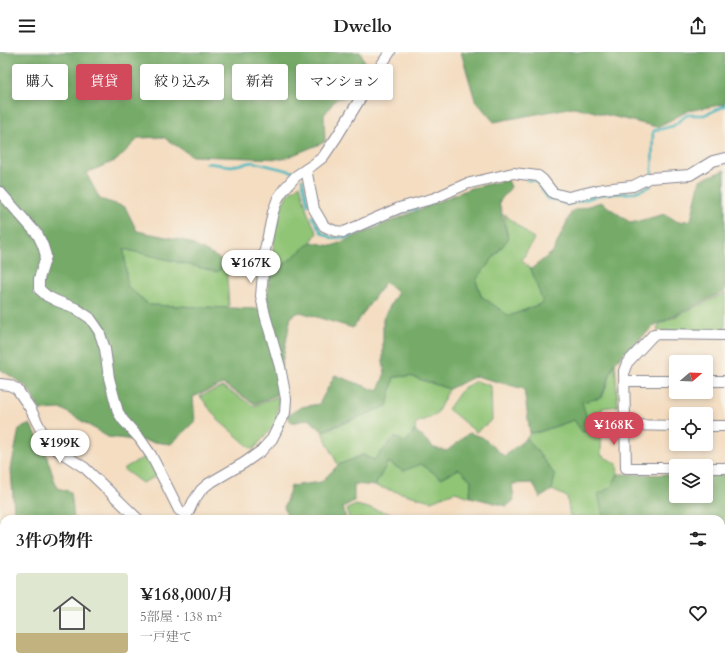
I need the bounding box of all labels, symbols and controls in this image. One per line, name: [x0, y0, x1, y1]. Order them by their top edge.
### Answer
text: Dwello: [333, 14, 392, 39]
icon: menu: [16, 15, 38, 37]
icon: share: [687, 15, 709, 37]
chip: 購入: [12, 64, 68, 100]
chip: 賃貸: [76, 64, 132, 100]
chip: 絞り込み: [140, 64, 224, 100]
chip: 新着: [232, 64, 288, 100]
chip: マンション: [296, 64, 393, 100]
pin: ¥167K: [223, 250, 279, 284]
text: ¥167K: [231, 254, 271, 272]
north arrow: [669, 355, 713, 399]
map controls: [669, 355, 713, 503]
button: locate: [669, 407, 713, 451]
pin: ¥168K: [586, 412, 642, 446]
text: ¥168K: [594, 416, 634, 434]
pin: ¥199K: [32, 430, 88, 464]
text: ¥199K: [40, 434, 80, 452]
button: layers: [669, 459, 713, 503]
icon: filters: [687, 528, 709, 550]
text: 3件の物件: [16, 529, 93, 552]
text: ¥168,000/月: [140, 583, 234, 606]
icon: home: [48, 589, 96, 637]
icon: heart: [687, 602, 709, 624]
text: 5部屋 · 138 m²: [140, 608, 222, 626]
text: 一戸建て: [140, 628, 192, 646]

